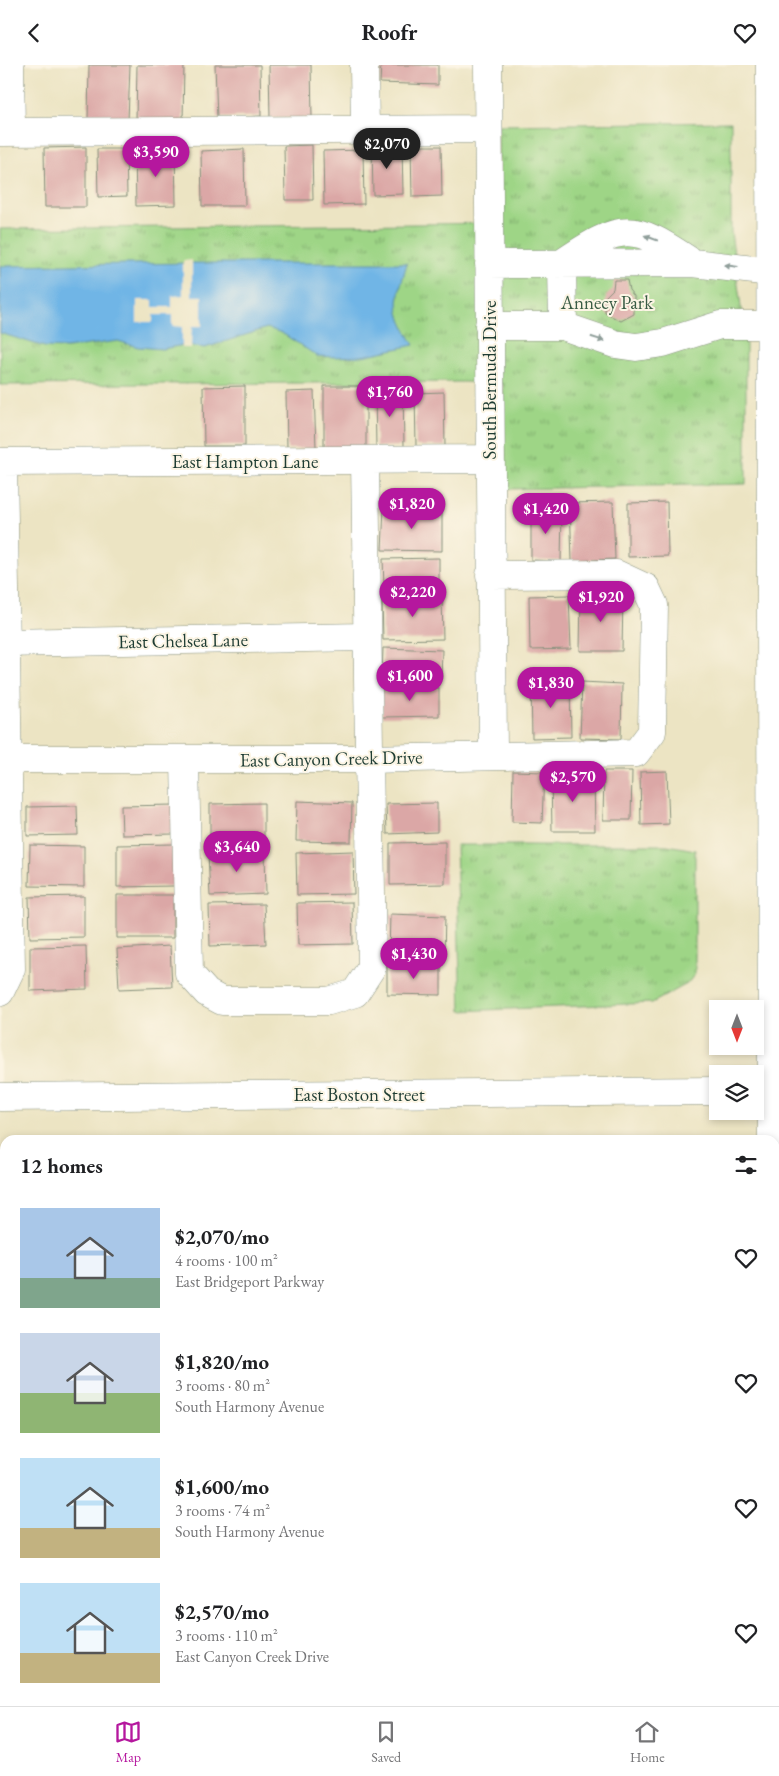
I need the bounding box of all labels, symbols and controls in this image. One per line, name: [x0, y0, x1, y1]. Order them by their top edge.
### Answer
text: Roofr: [362, 18, 417, 47]
icon: back: [20, 19, 48, 47]
icon: heart: [731, 19, 759, 47]
pin: $2,070: [346, 127, 428, 170]
text: $2,070: [364, 133, 410, 154]
pin: $3,590: [115, 135, 197, 178]
text: $3,590: [133, 141, 179, 162]
one-way arrow: [643, 234, 658, 242]
one-way arrow: [722, 262, 738, 270]
park label: Annecy Park: [560, 290, 654, 315]
street label: South Bermuda Drive: [477, 300, 502, 460]
one-way arrow: [591, 335, 606, 343]
pin: $1,760: [349, 375, 431, 418]
text: $1,760: [367, 381, 413, 402]
street label: East Hampton Lane: [172, 449, 318, 474]
pin: $1,820: [371, 487, 453, 530]
text: $1,820: [389, 493, 435, 514]
pin: $1,420: [505, 493, 587, 535]
text: $1,420: [523, 498, 569, 519]
pin: $2,220: [372, 575, 454, 618]
text: $2,220: [390, 581, 436, 602]
pin: $1,920: [560, 581, 642, 623]
text: $1,920: [578, 586, 624, 607]
street label: East Chelsea Lane: [118, 627, 248, 654]
pin: $1,600: [369, 659, 451, 702]
text: $1,600: [387, 665, 433, 686]
pin: $1,830: [510, 667, 592, 709]
text: $1,830: [528, 672, 574, 693]
street label: East Canyon Creek Drive: [239, 744, 423, 773]
pin: $2,570: [532, 761, 614, 803]
text: $2,570: [550, 766, 596, 787]
pin: $3,640: [196, 831, 278, 873]
text: $3,640: [214, 836, 260, 857]
pin: $1,430: [373, 937, 455, 980]
text: $1,430: [391, 943, 437, 964]
north arrow: [709, 1000, 764, 1055]
map controls: [709, 1000, 764, 1120]
button: layers: [709, 1065, 764, 1120]
street label: East Boston Street: [293, 1082, 425, 1107]
icon: filters: [732, 1151, 760, 1179]
text: 12 homes: [20, 1152, 103, 1179]
text: $2,070/mo: [175, 1223, 269, 1250]
icon: home: [60, 1228, 120, 1288]
icon: heart: [732, 1244, 760, 1272]
text: 4 rooms · 100 m²: [175, 1250, 278, 1271]
text: East Bridgeport Parkway: [175, 1271, 324, 1292]
text: $1,820/mo: [175, 1348, 269, 1375]
icon: home: [60, 1353, 120, 1413]
icon: heart: [732, 1369, 760, 1397]
text: 3 rooms · 80 m²: [175, 1375, 270, 1396]
text: South Harmony Avenue: [175, 1396, 324, 1417]
text: $1,600/mo: [175, 1473, 269, 1500]
icon: home: [60, 1478, 120, 1538]
icon: heart: [732, 1494, 760, 1522]
text: 3 rooms · 74 m²: [175, 1500, 270, 1521]
text: South Harmony Avenue: [175, 1521, 324, 1542]
text: $2,570/mo: [175, 1598, 269, 1625]
icon: home: [60, 1603, 120, 1663]
icon: heart: [732, 1619, 760, 1647]
text: 3 rooms · 110 m²: [175, 1625, 278, 1646]
text: East Canyon Creek Drive: [175, 1646, 329, 1667]
tab: Map: [114, 1718, 142, 1766]
tab: Saved: [371, 1718, 401, 1766]
tab: Home: [630, 1718, 665, 1766]

